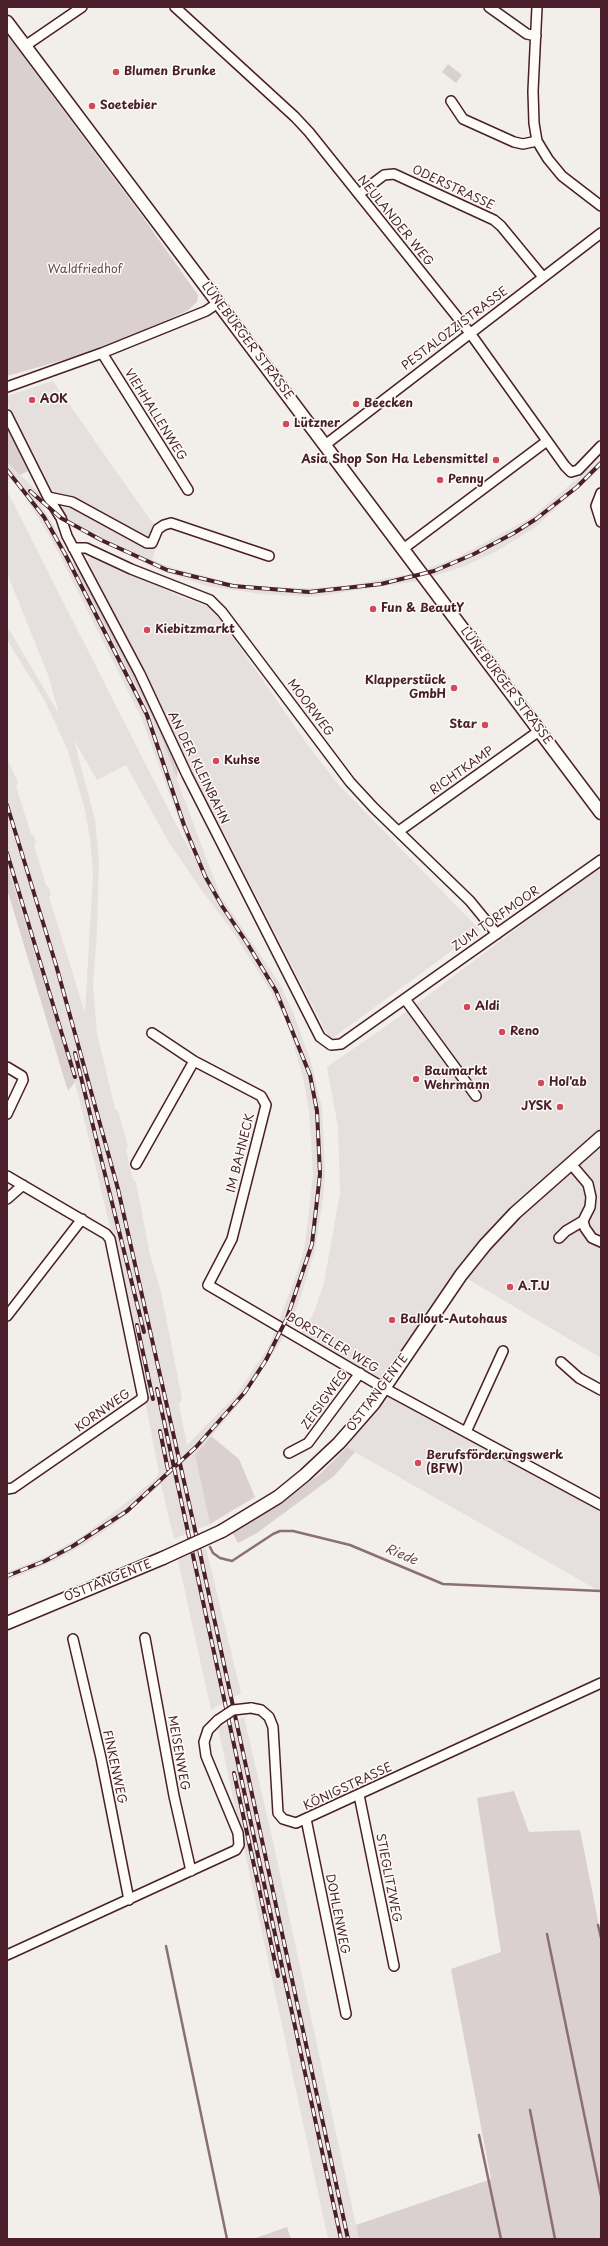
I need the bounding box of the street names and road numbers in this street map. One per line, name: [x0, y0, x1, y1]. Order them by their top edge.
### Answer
street label: ODERSTRASSE: [410, 163, 496, 213]
street label: NEULANDER WEG: [354, 173, 436, 269]
street label: LÜNEBURGER STRASSE: [198, 279, 296, 403]
street label: PESTALOZZISTRASSE: [399, 284, 511, 374]
street label: VIEHHALLENWEG: [121, 367, 189, 463]
street label: LÜNEBURGER STRASSE: [457, 624, 555, 748]
street label: MOORWEG: [284, 677, 336, 739]
street label: AN DER KLEINBAHN: [164, 709, 232, 827]
street label: RICHTKAMP: [427, 744, 497, 798]
street label: ZUM TORFMOOR: [450, 883, 542, 955]
street label: IM BAHNECK: [224, 1112, 258, 1194]
street label: BORSTELER WEG: [283, 1310, 381, 1376]
street label: OSTTANGENTE: [344, 1351, 412, 1435]
street label: ZEISIGWEG: [299, 1368, 351, 1432]
street label: KORNWEG: [73, 1387, 133, 1435]
street label: OSTTANGENTE: [62, 1557, 154, 1605]
street label: MEISENWEG: [164, 1714, 192, 1792]
street label: FINKENWEG: [99, 1729, 129, 1805]
street label: KÖNIGSTRASSE: [301, 1760, 395, 1814]
street label: STIEGLITZWEG: [372, 1832, 404, 1924]
street label: DOHLENWEG: [322, 1873, 352, 1955]

